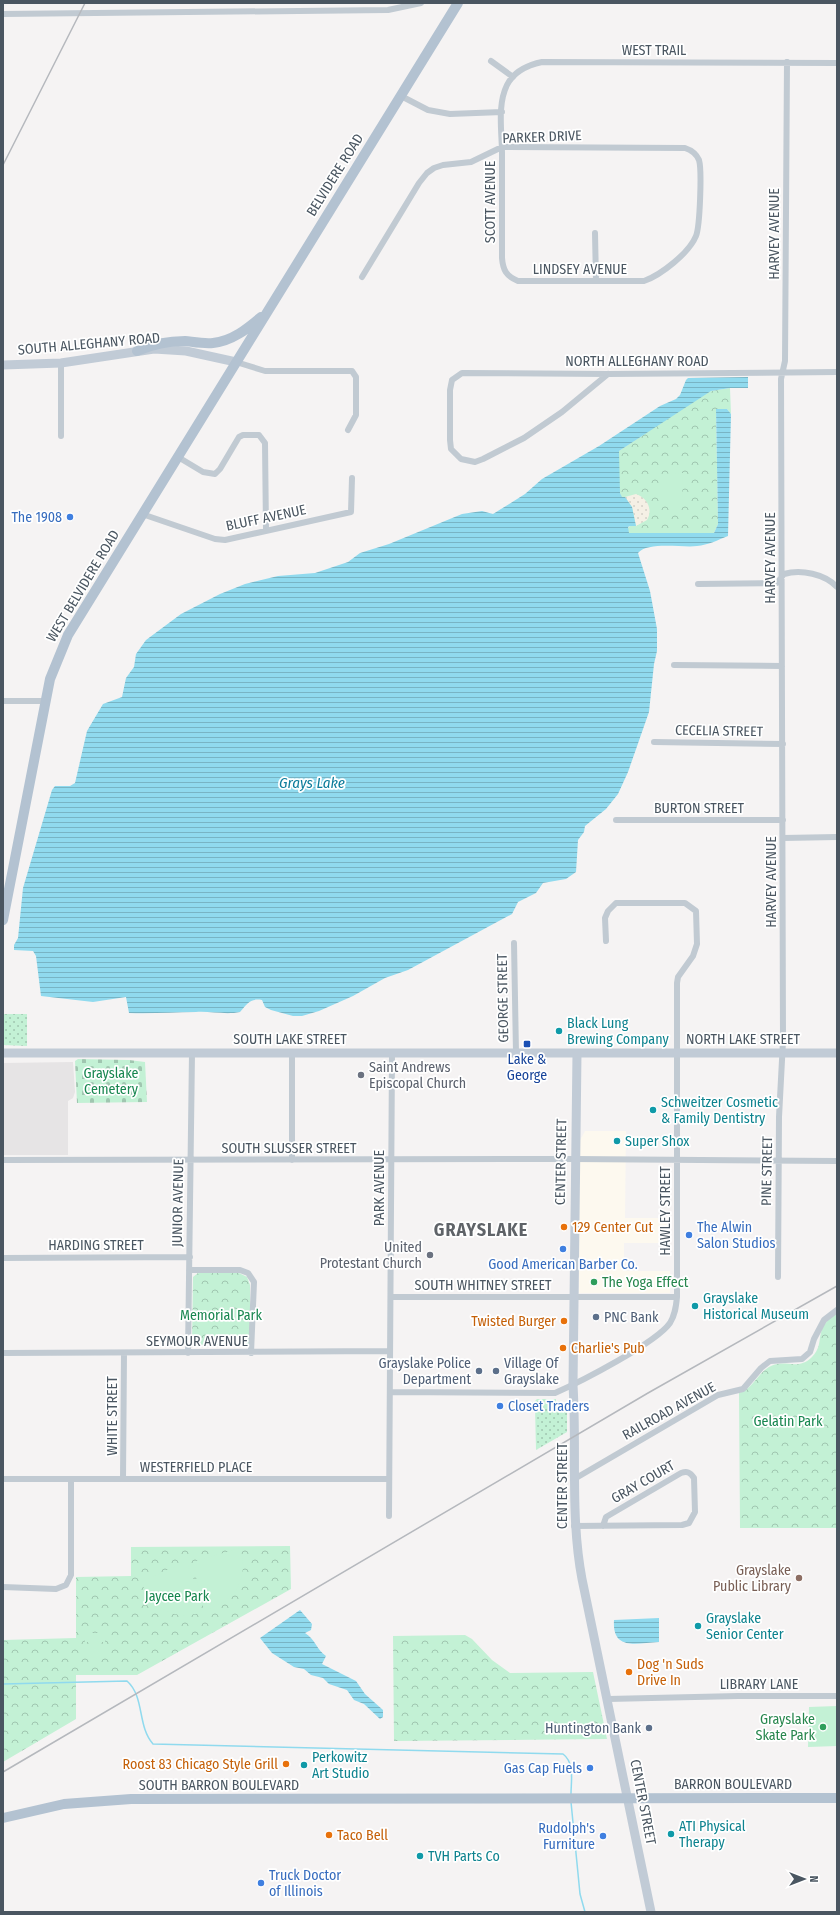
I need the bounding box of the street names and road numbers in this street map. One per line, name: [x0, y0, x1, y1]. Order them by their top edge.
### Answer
street label: WEST TRAIL: [622, 42, 686, 59]
street label: PARKER DRIVE: [502, 127, 582, 147]
street label: BELVIDERE ROAD: [303, 131, 367, 219]
street label: SCOTT AVENUE: [482, 160, 499, 243]
street label: HARVEY AVENUE: [766, 188, 783, 280]
street label: LINDSEY AVENUE: [533, 261, 628, 278]
street label: SOUTH ALLEGHANY ROAD: [17, 329, 161, 359]
street label: NORTH ALLEGHANY ROAD: [565, 353, 709, 370]
street label: BLUFF AVENUE: [224, 501, 308, 535]
street label: HARVEY AVENUE: [762, 512, 779, 604]
street label: WEST BELVIDERE ROAD: [43, 527, 123, 645]
street label: CECELIA STREET: [675, 722, 764, 740]
street label: BURTON STREET: [654, 800, 745, 817]
street label: HARVEY AVENUE: [763, 836, 780, 928]
street label: GEORGE STREET: [494, 953, 512, 1043]
street label: SOUTH LAKE STREET: [233, 1031, 347, 1048]
street label: NORTH LAKE STREET: [686, 1031, 801, 1048]
street label: CENTER STREET: [552, 1118, 570, 1205]
street label: PINE STREET: [758, 1135, 776, 1206]
street label: SOUTH SLUSSER STREET: [222, 1140, 357, 1157]
street label: PARK AVENUE: [371, 1149, 388, 1226]
street label: JUNIOR AVENUE: [169, 1158, 187, 1247]
street label: HAWLEY STREET: [657, 1166, 674, 1256]
street label: HARDING STREET: [48, 1237, 144, 1254]
street label: SOUTH WHITNEY STREET: [415, 1277, 552, 1294]
street label: SEYMOUR AVENUE: [146, 1333, 248, 1350]
street label: WHITE STREET: [104, 1376, 121, 1456]
street label: RAILROAD AVENUE: [619, 1378, 719, 1444]
street label: CENTER STREET: [554, 1442, 571, 1529]
street label: GRAY COURT: [608, 1457, 678, 1507]
street label: WESTERFIELD PLACE: [140, 1459, 253, 1476]
street label: LIBRARY LANE: [720, 1676, 799, 1693]
street label: CENTER STREET: [626, 1758, 660, 1847]
street label: BARRON BOULEVARD: [674, 1776, 792, 1793]
street label: SOUTH BARRON BOULEVARD: [139, 1777, 299, 1794]

